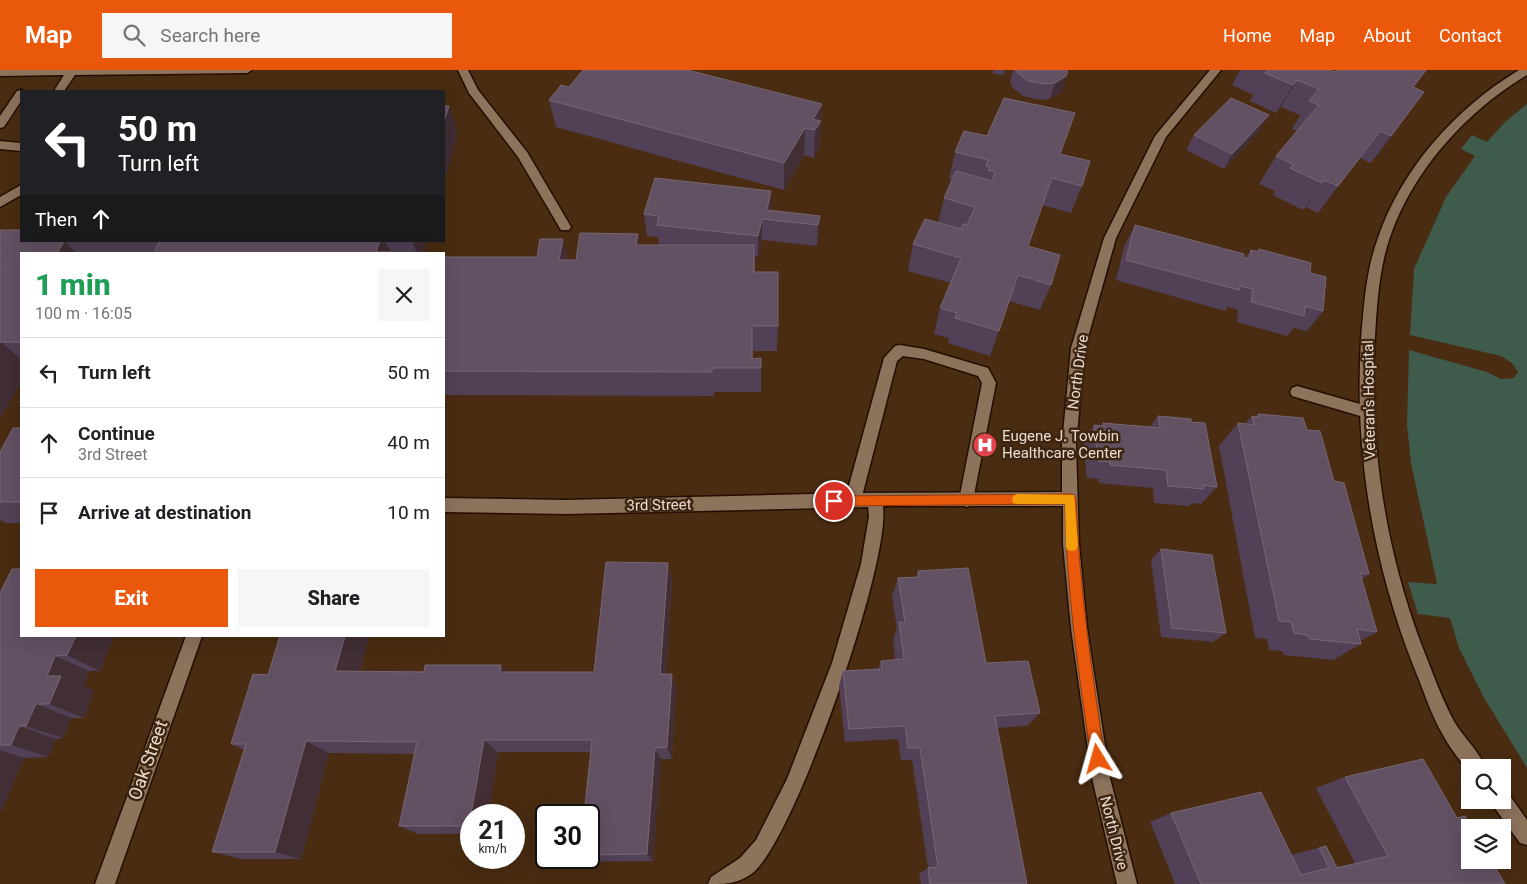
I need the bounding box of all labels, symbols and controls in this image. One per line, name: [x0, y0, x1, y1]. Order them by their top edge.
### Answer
search box: [102, 13, 452, 58]
text: Map: [25, 21, 72, 49]
icon: search: [120, 21, 148, 49]
text: Search here: [160, 24, 260, 47]
text: Home: [1223, 25, 1272, 46]
text: Map: [1300, 25, 1335, 46]
text: About: [1363, 25, 1411, 46]
text: Contact: [1439, 25, 1502, 46]
text: 50 m: [118, 109, 197, 150]
icon: left: [35, 110, 100, 175]
text: Turn left: [118, 151, 199, 176]
icon: ahead: [87, 205, 115, 233]
text: Then: [35, 208, 77, 231]
text: 1 min: [35, 267, 111, 302]
button: close: [378, 269, 430, 321]
text: 100 m · 16:05: [35, 304, 132, 323]
street label: North Drive: [1064, 333, 1092, 411]
street label: Veteran's Hospital: [1359, 340, 1379, 460]
icon: left: [35, 359, 63, 387]
text: Turn left: [78, 361, 151, 384]
text: 50 m: [387, 361, 430, 384]
text: Continue: [78, 422, 155, 445]
place label: Eugene J. Towbin Healthcare Center: [1002, 427, 1122, 462]
icon: ahead: [35, 429, 63, 457]
text: 40 m: [387, 431, 430, 454]
hospital icon: Eugene J. Towbin Healthcare Center: [972, 432, 998, 458]
text: 3rd Street: [78, 445, 147, 464]
pin: [813, 480, 855, 522]
icon: arrive: [820, 487, 848, 515]
street label: 3rd Street: [626, 495, 692, 515]
icon: arrive: [35, 499, 63, 527]
text: Arrive at destination: [78, 501, 251, 524]
text: 10 m: [387, 501, 430, 524]
button: Exit: [35, 569, 228, 627]
button: Share: [238, 569, 430, 627]
street label: Oak Street: [123, 717, 172, 803]
position arrow: [1071, 732, 1123, 784]
map controls: [1461, 759, 1511, 869]
button: search: [1461, 759, 1511, 809]
street label: North Drive: [1096, 794, 1132, 872]
speed limit sign: 30: [535, 804, 600, 869]
text: 21: [478, 816, 507, 845]
button: layers: [1461, 819, 1511, 869]
text: km/h: [478, 842, 507, 856]

